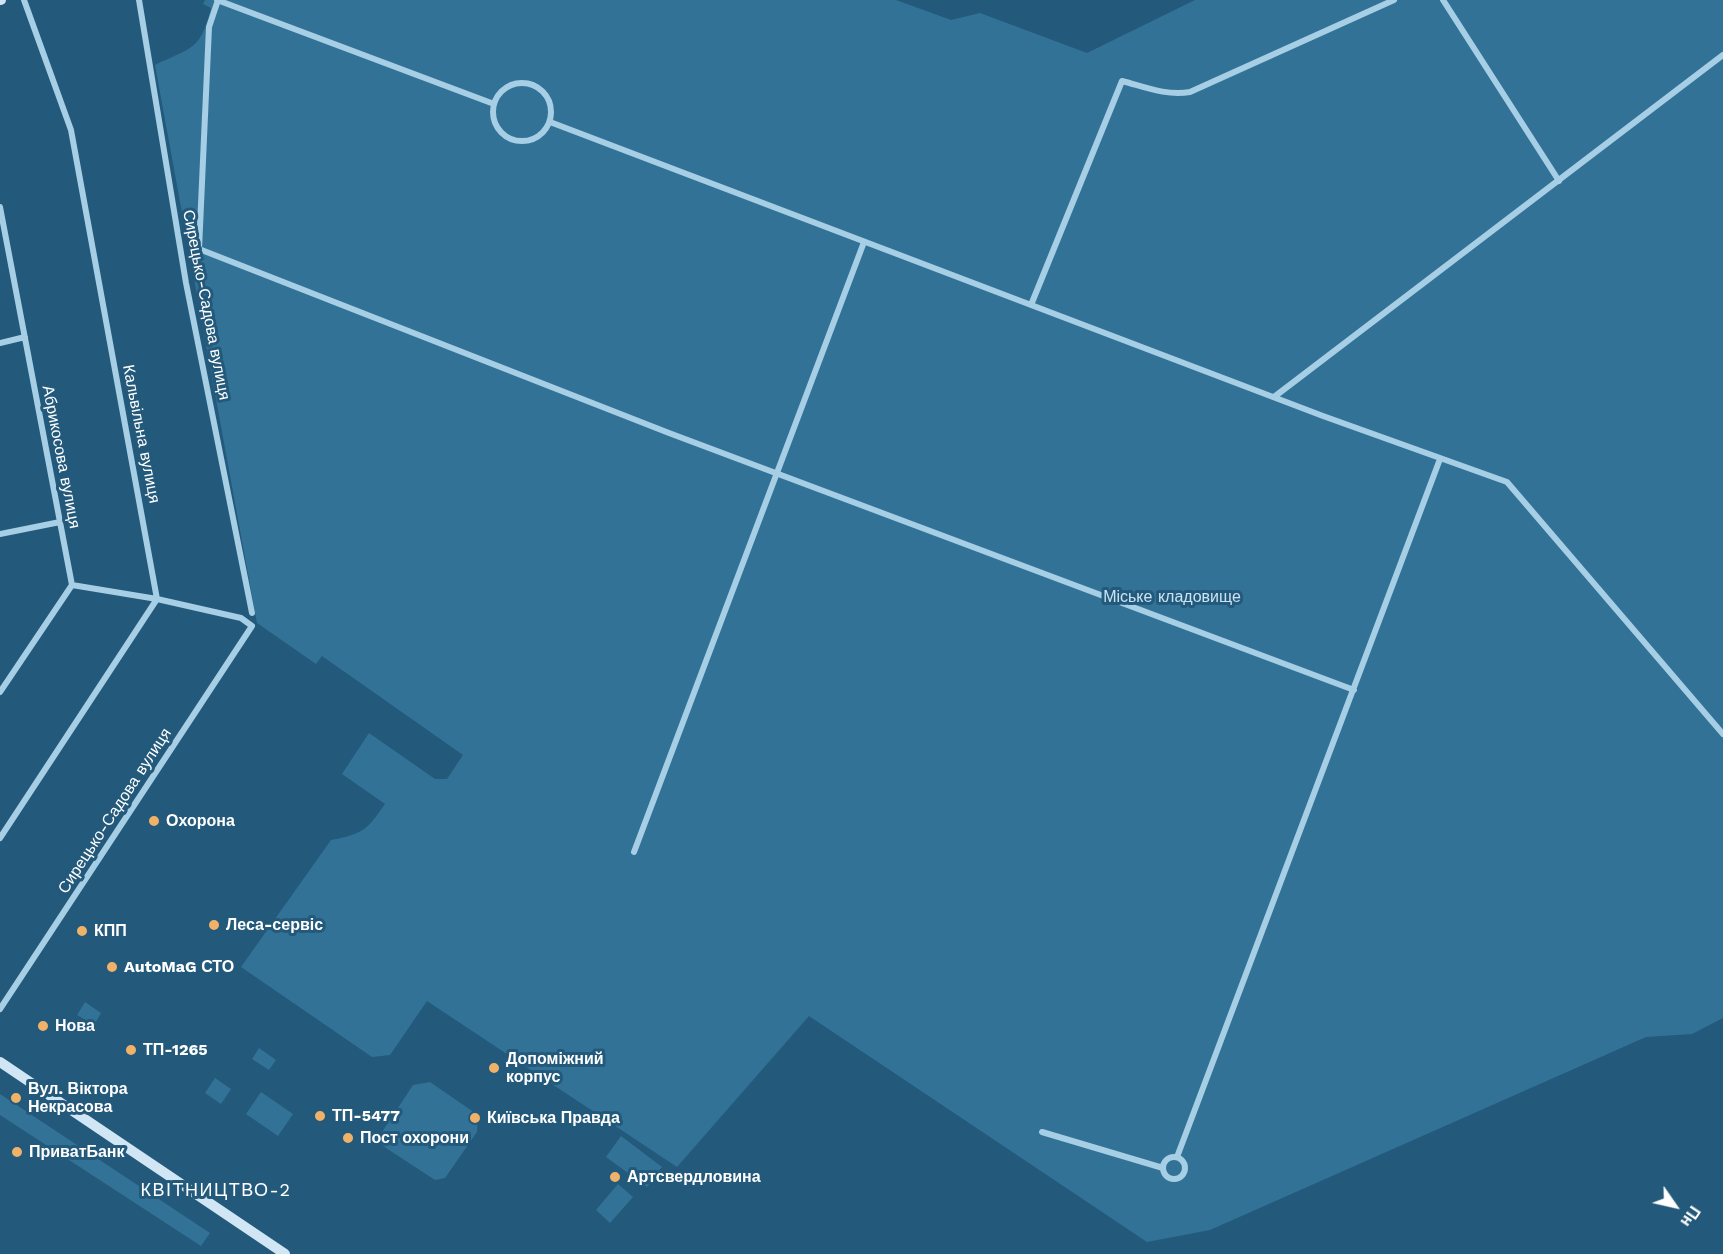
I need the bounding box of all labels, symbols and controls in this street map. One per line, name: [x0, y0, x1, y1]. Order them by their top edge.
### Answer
street label: Сирецько-Садова вулиця: [178, 208, 234, 402]
street label: Кальвільна вулиця: [118, 363, 164, 505]
street label: Абрикосова вулиця: [38, 384, 84, 530]
park label: Міське кладовище: [1103, 587, 1241, 607]
street label: Сирецько-Садова вулиця: [54, 725, 176, 897]
place label: Охорона: [166, 811, 235, 831]
marker: Охорона: [147, 814, 161, 828]
place label: Леса-сервіс: [226, 915, 323, 935]
marker: Леса-сервіс: [207, 918, 221, 932]
place label: КПП: [94, 921, 127, 941]
marker: КПП: [75, 924, 89, 938]
place label: AutoMaG СТО: [124, 957, 234, 977]
marker: AutoMaG СТО: [105, 960, 119, 974]
place label: Нова: [55, 1016, 95, 1036]
marker: Нова: [36, 1019, 50, 1033]
place label: ТП-1265: [143, 1040, 208, 1060]
marker: ТП-1265: [124, 1043, 138, 1057]
place label: Допоміжний корпус: [506, 1049, 604, 1087]
marker: Допоміжний корпус: [487, 1061, 501, 1075]
place label: Вул. Віктора Некрасова: [28, 1079, 128, 1117]
marker: Вул. Віктора Некрасова: [9, 1091, 23, 1105]
place label: ТП-5477: [332, 1106, 400, 1126]
place label: Київська Правда: [487, 1108, 620, 1128]
marker: ТП-5477: [313, 1109, 327, 1123]
marker: Київська Правда: [468, 1111, 482, 1125]
place label: Пост охорони: [360, 1128, 469, 1148]
marker: Пост охорони: [341, 1131, 355, 1145]
place label: ПриватБанк: [29, 1142, 125, 1162]
marker: ПриватБанк: [10, 1145, 24, 1159]
place label: Артсвердловина: [627, 1167, 761, 1187]
marker: Артсвердловина: [608, 1170, 622, 1184]
north arrow: [1645, 1176, 1705, 1236]
district label: КВІТНИЦТВО-2: [140, 1180, 292, 1202]
text: Пн: [1677, 1202, 1704, 1230]

